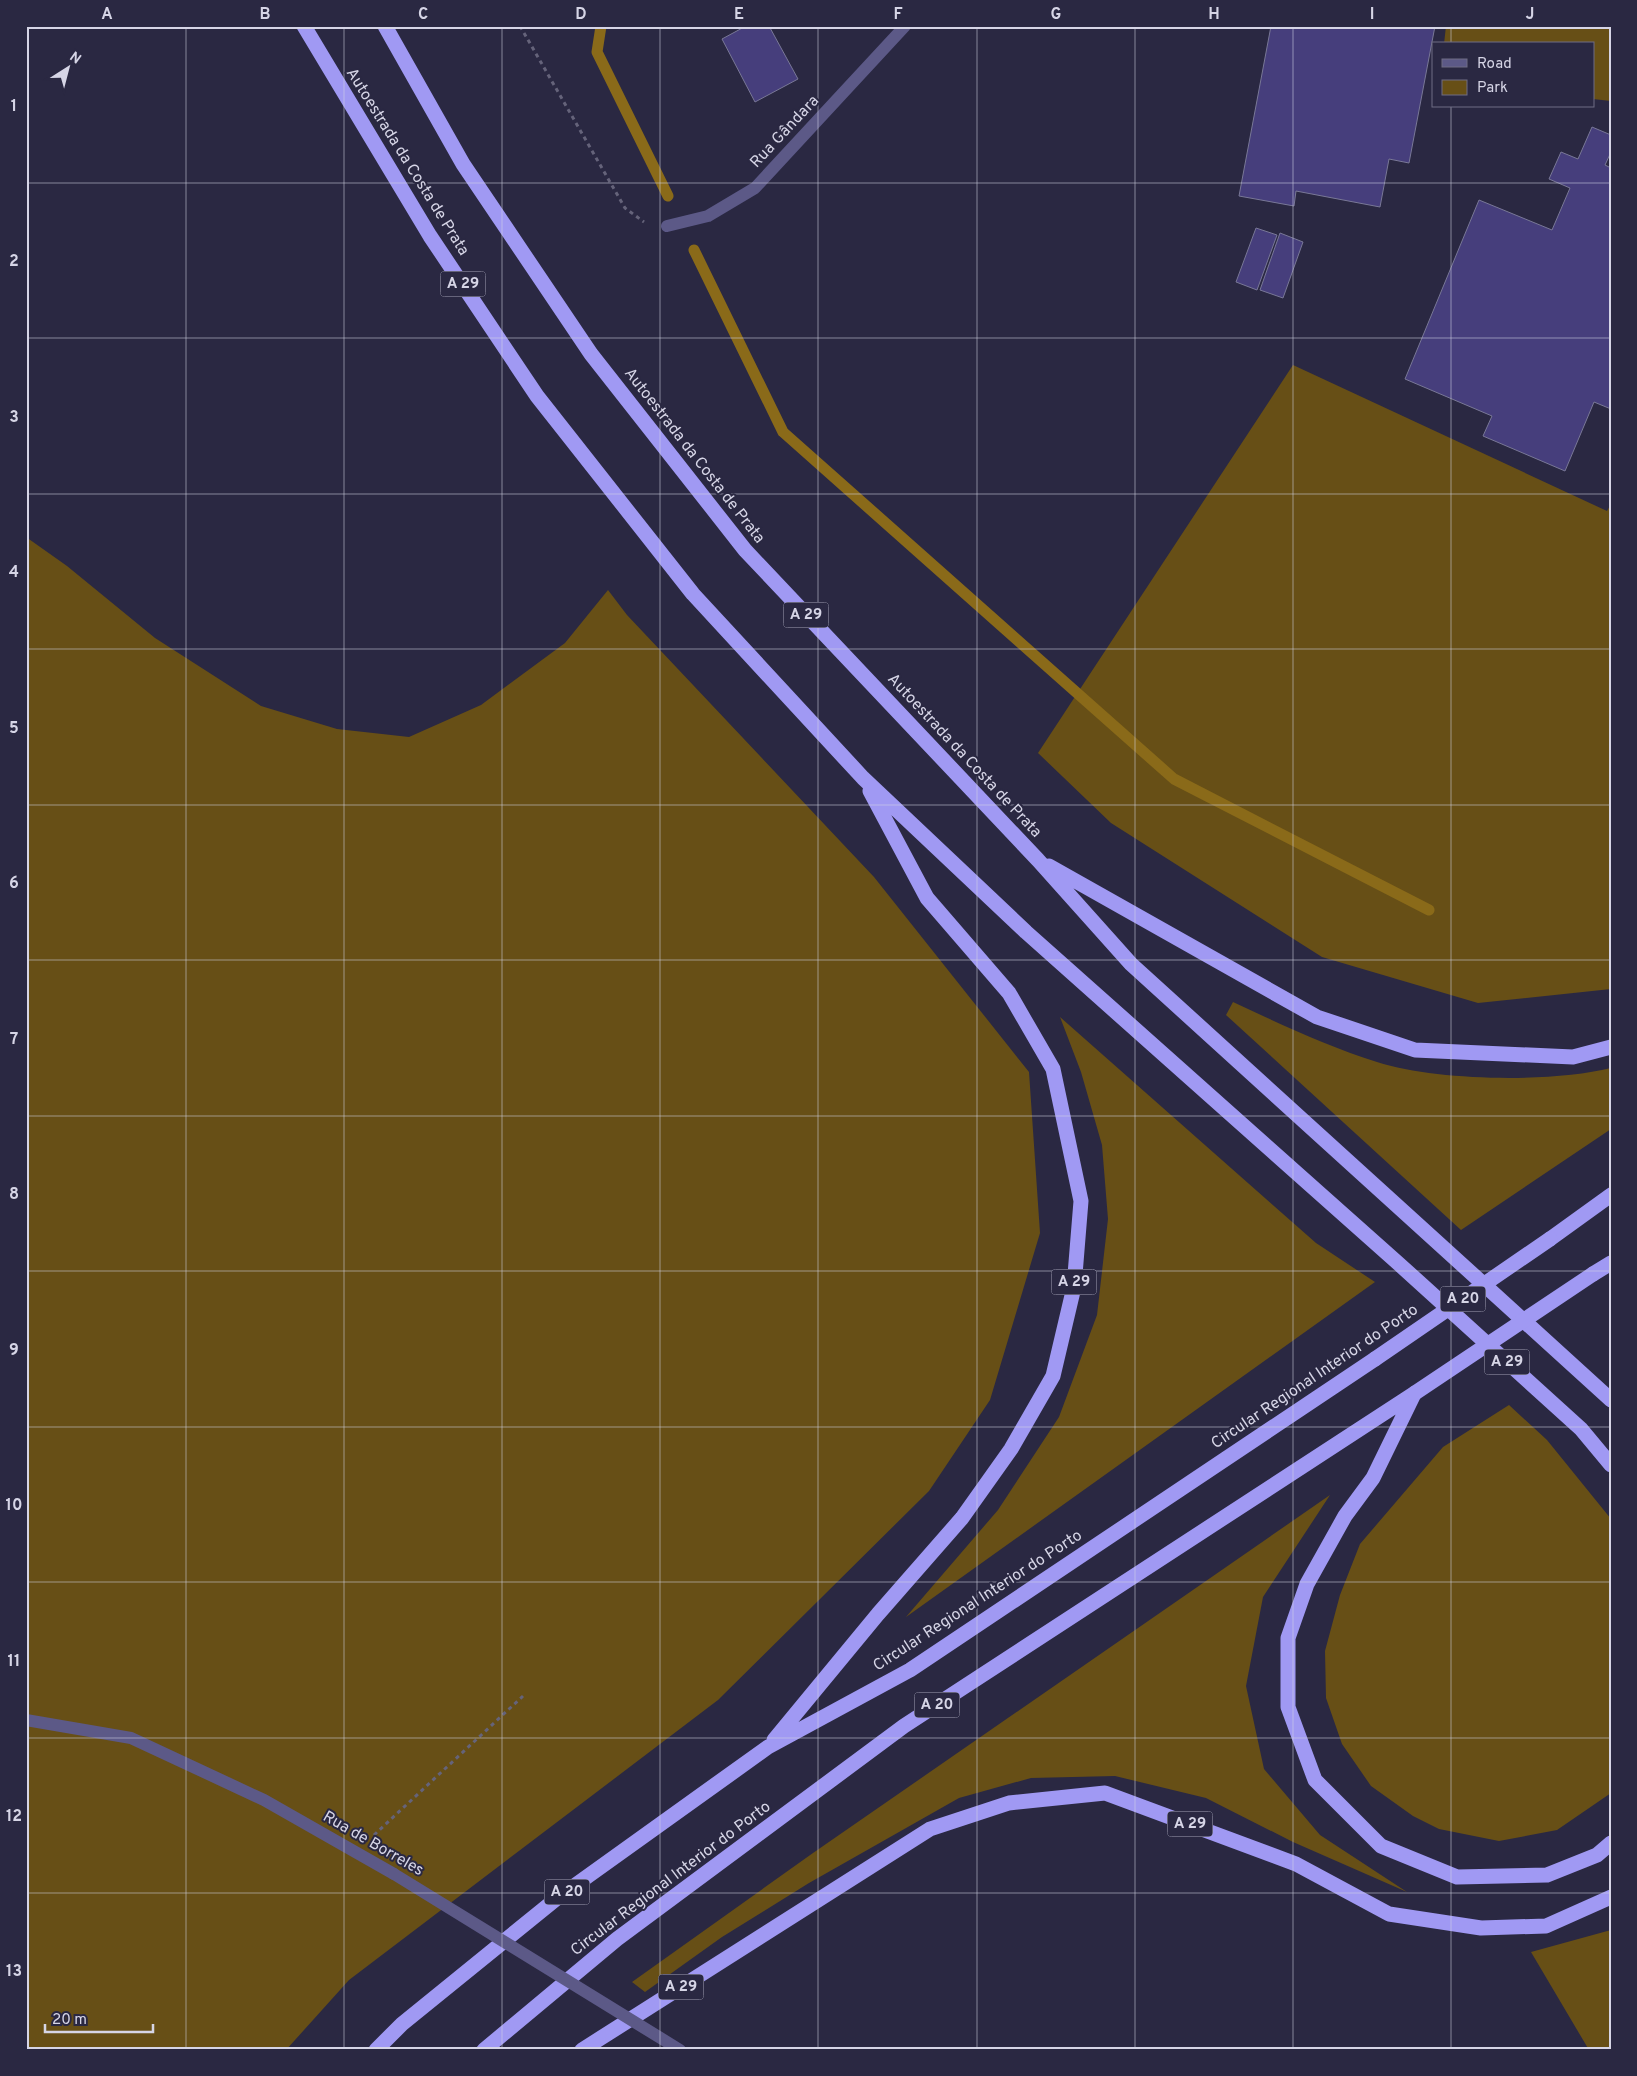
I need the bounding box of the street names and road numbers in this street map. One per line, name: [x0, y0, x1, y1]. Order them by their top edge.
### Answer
street label: Autoestrada da Costa de Prata: [341, 65, 473, 259]
street label: Rua Gândara: [746, 91, 824, 173]
road number: A 29: [440, 272, 486, 296]
street label: Autoestrada da Costa de Prata: [619, 364, 769, 548]
road number: A 29: [784, 602, 828, 628]
street label: Autoestrada da Costa de Prata: [883, 670, 1045, 842]
road number: A 29: [1052, 1270, 1096, 1294]
road number: A 20: [1440, 1286, 1486, 1312]
street label: Circular Regional Interior do Porto: [1208, 1300, 1422, 1454]
road number: A 29: [1484, 1350, 1530, 1374]
street label: Circular Regional Interior do Porto: [870, 1526, 1086, 1676]
road number: A 20: [914, 1692, 960, 1718]
street label: Circular Regional Interior do Porto: [567, 1797, 775, 1961]
street label: Rua de Borreles: [319, 1807, 427, 1881]
road number: A 29: [1168, 1812, 1212, 1836]
road number: A 20: [544, 1880, 590, 1904]
road number: A 29: [658, 1974, 704, 2000]

